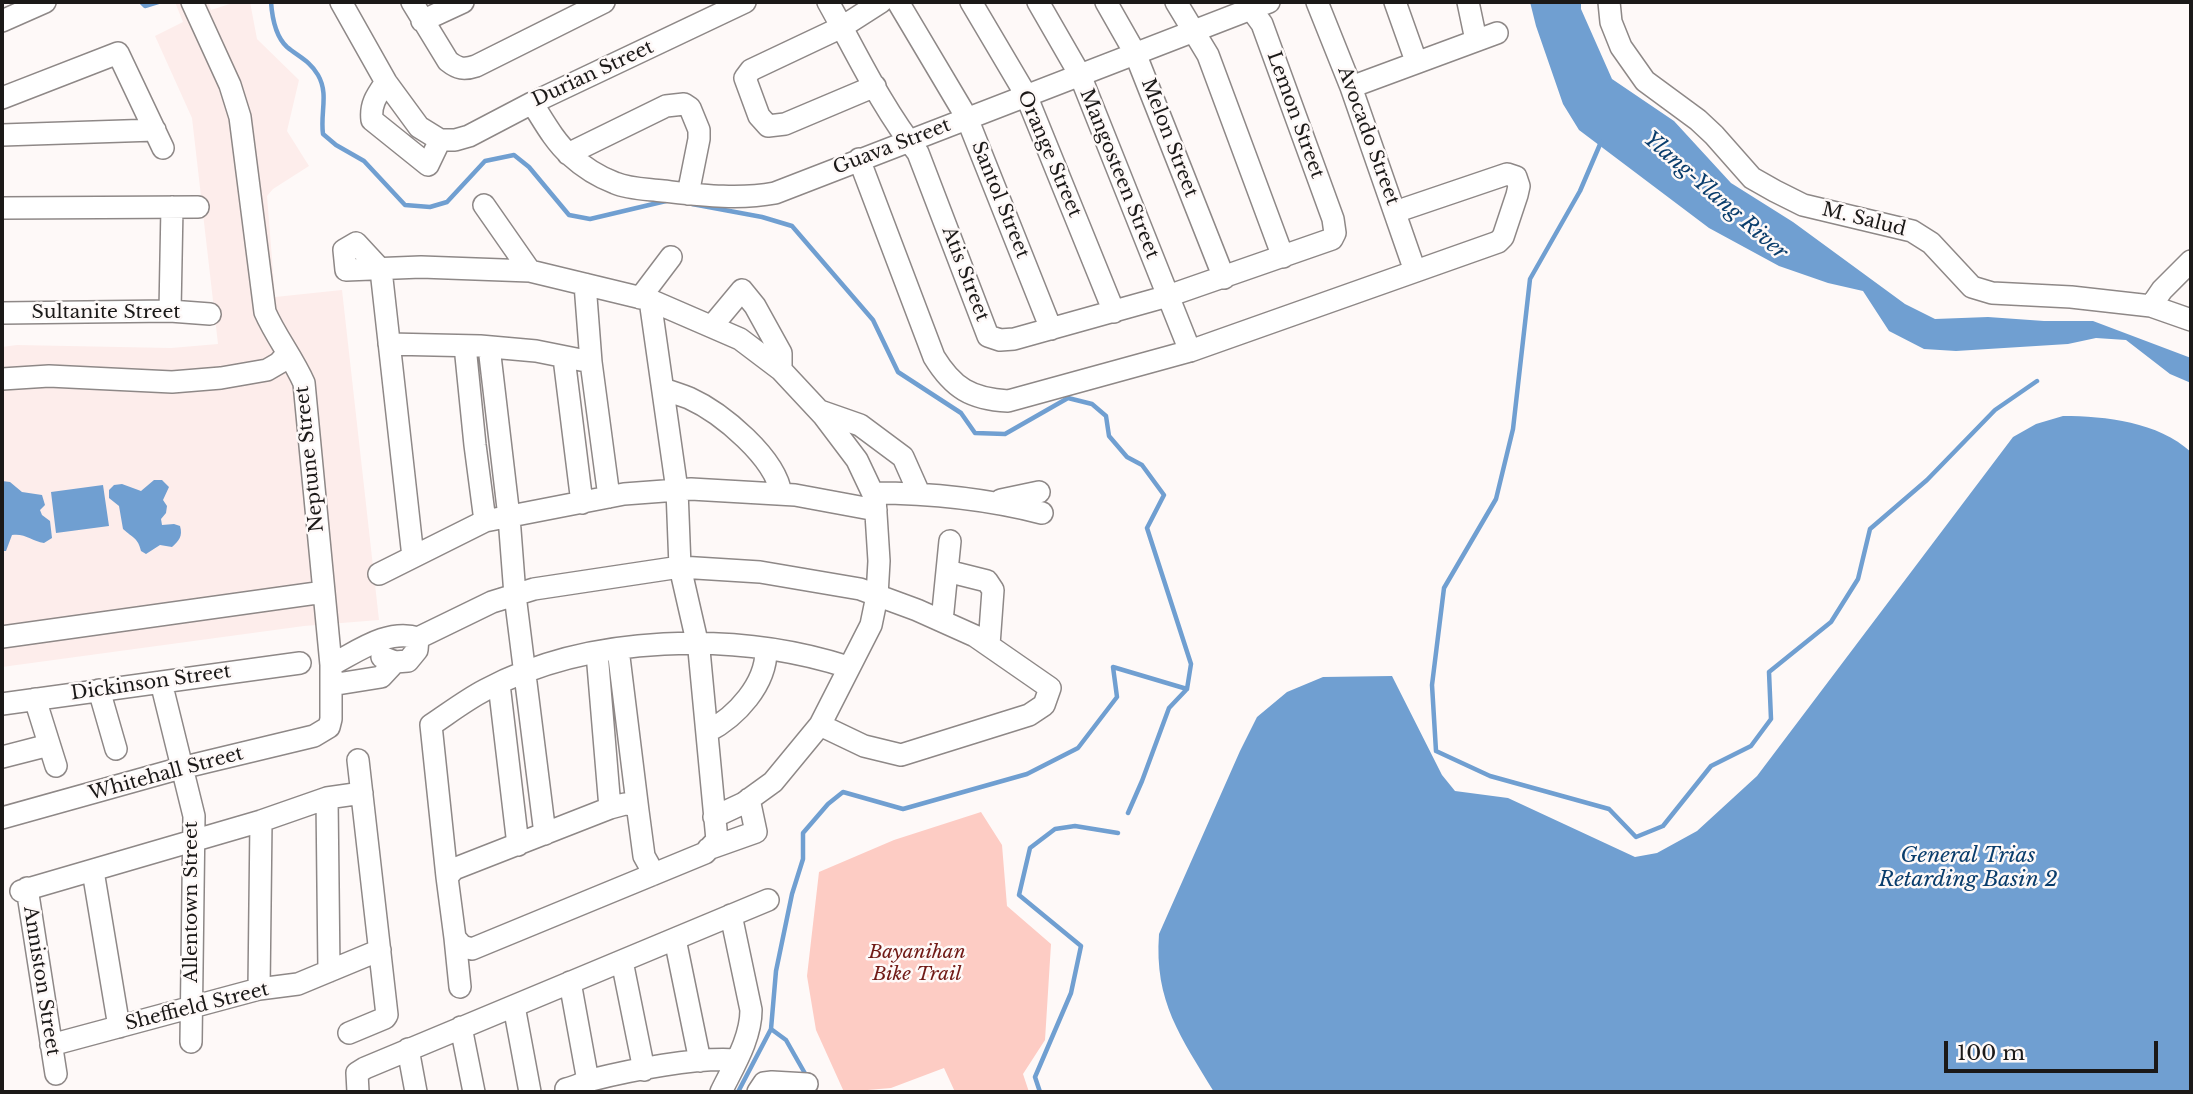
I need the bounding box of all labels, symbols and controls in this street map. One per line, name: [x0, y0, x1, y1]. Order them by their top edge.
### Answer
street label: Durian Street: [529, 36, 657, 112]
street label: Lemon Street: [1262, 49, 1328, 181]
street label: Avocado Street: [1332, 64, 1404, 208]
street label: Melon Street: [1136, 75, 1202, 201]
street label: Mangosteen Street: [1074, 86, 1164, 262]
street label: Orange Street: [1012, 87, 1086, 221]
street label: Guava Street: [830, 114, 954, 180]
water label: Ylang-Ylang River: [1638, 127, 1792, 265]
street label: Santol Street: [966, 138, 1034, 262]
street label: M. Salud: [1820, 199, 1908, 241]
street label: Atis Street: [937, 223, 993, 325]
street label: Sultanite Street: [31, 302, 181, 324]
street label: Neptune Street: [291, 385, 329, 533]
street label: Dickinson Street: [69, 660, 233, 706]
street label: Whitehall Street: [86, 742, 246, 806]
street label: Allentown Street: [181, 821, 203, 983]
water label: General Trias Retarding Basin 2: [1878, 843, 2058, 893]
street label: Anniston Street: [18, 905, 64, 1057]
park label: Bayanihan Bike Trail: [868, 942, 966, 986]
street label: Sheffield Street: [123, 978, 271, 1036]
scale bar: [1948, 1028, 2162, 1072]
text: 100 m: [1957, 1040, 2025, 1066]

